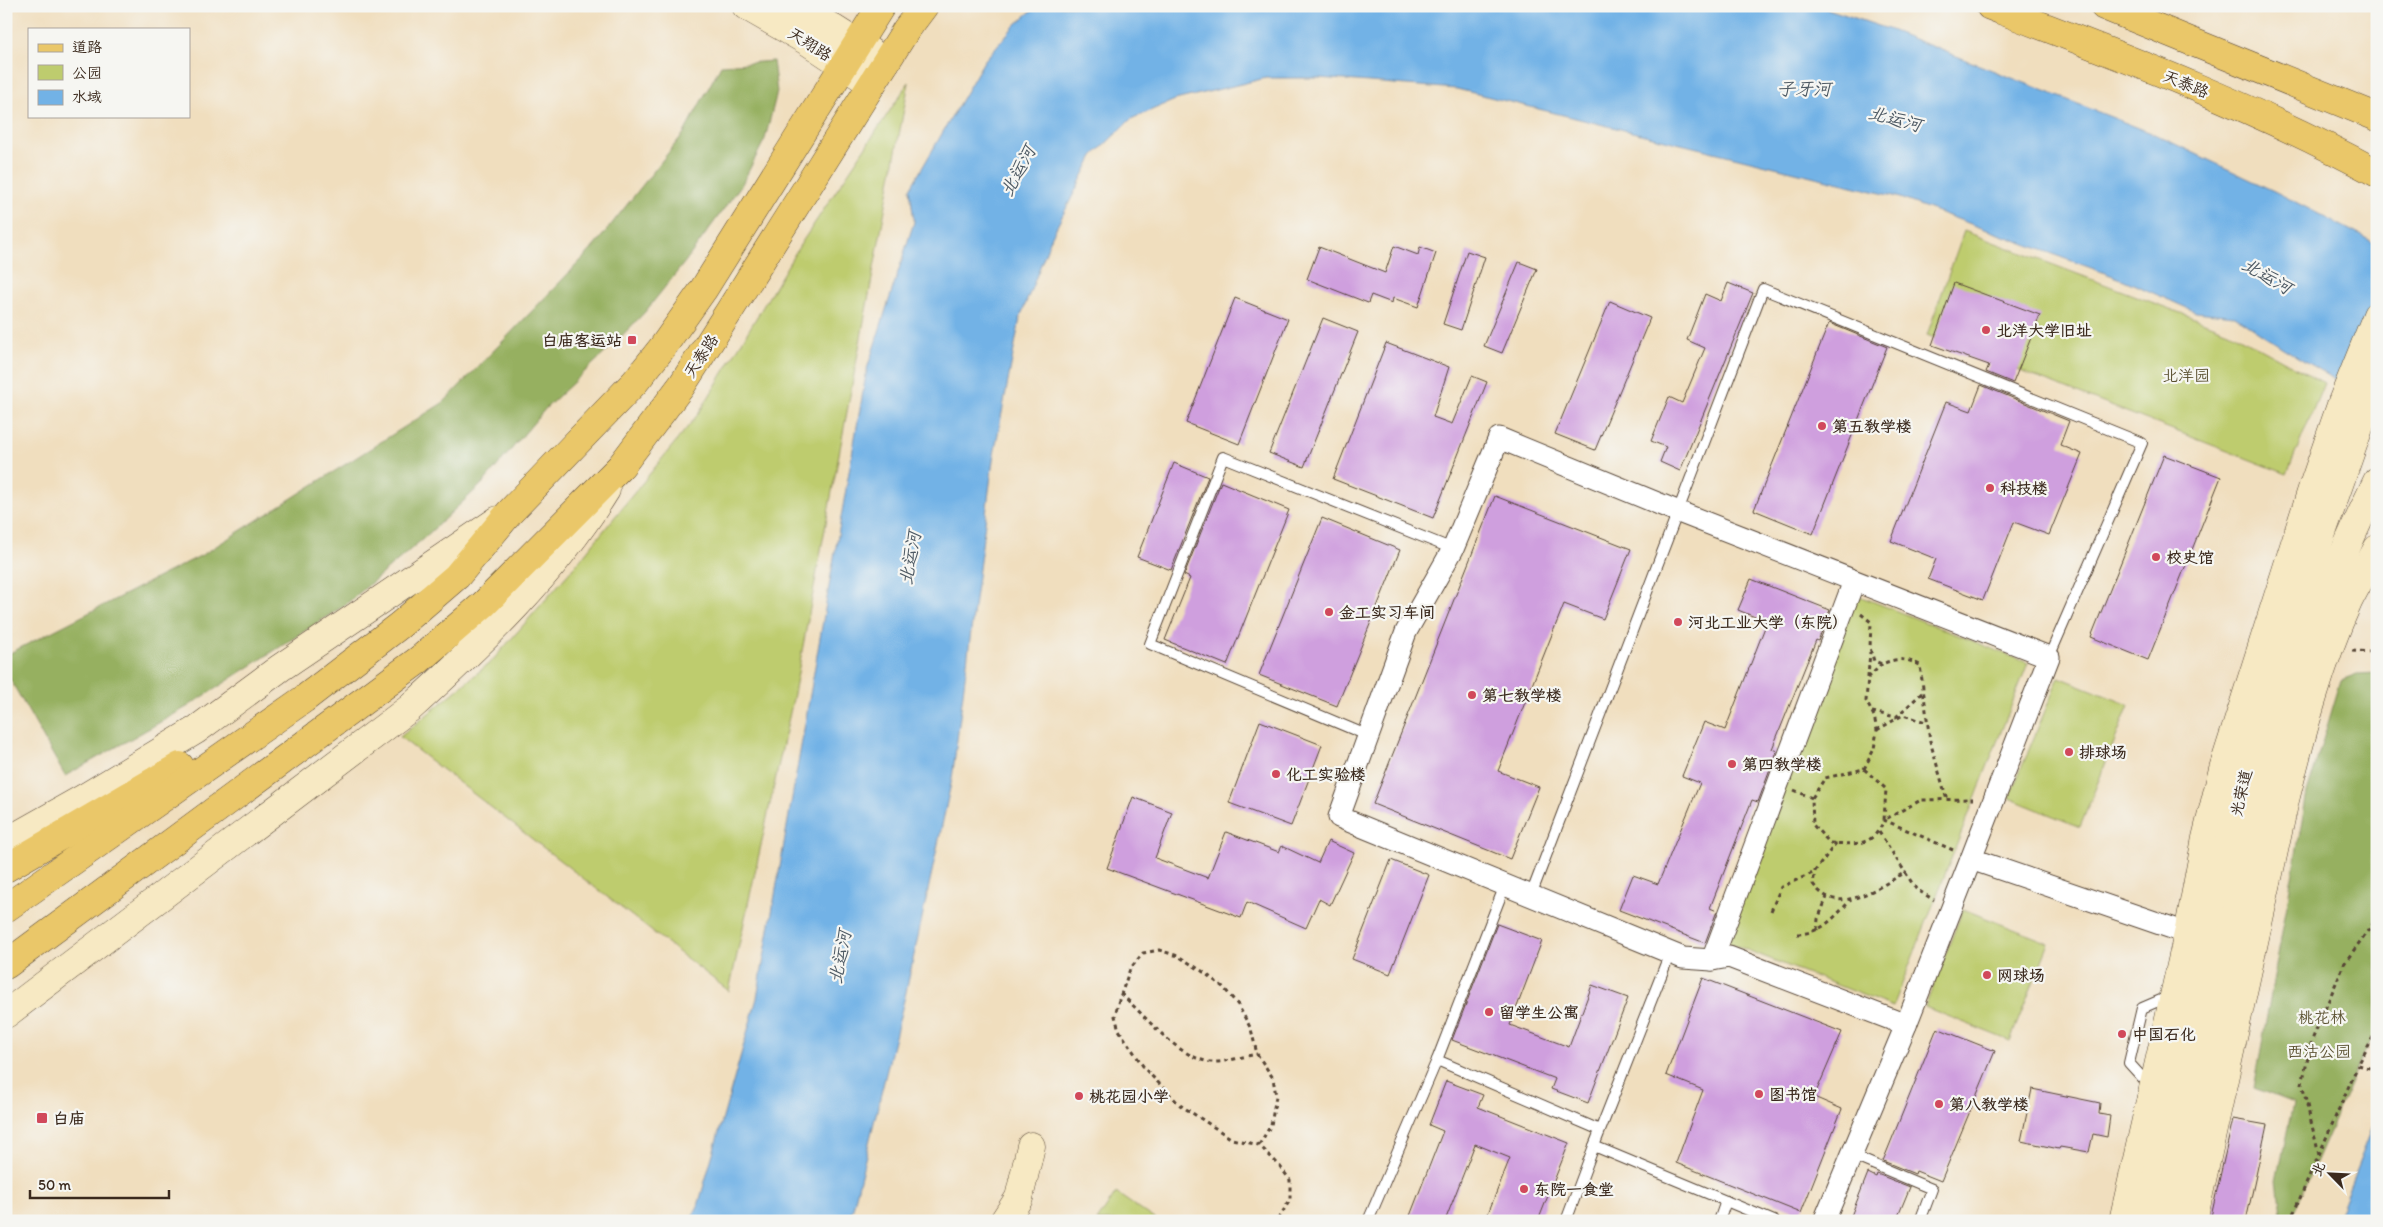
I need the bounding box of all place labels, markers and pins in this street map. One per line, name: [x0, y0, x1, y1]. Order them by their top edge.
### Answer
place label: 北洋大学旧址: [1996, 321, 2092, 340]
marker: 北洋大学旧址: [1980, 324, 1992, 336]
place label: 白庙客运站: [542, 331, 622, 350]
marker: 白庙客运站: [626, 334, 638, 346]
place label: 第五教学楼: [1832, 417, 1912, 436]
marker: 第五教学楼: [1816, 420, 1828, 432]
place label: 科技楼: [2000, 479, 2048, 498]
marker: 科技楼: [1984, 482, 1996, 494]
place label: 校史馆: [2166, 548, 2214, 567]
marker: 校史馆: [2150, 551, 2162, 563]
place label: 金工实习车间: [1339, 603, 1435, 622]
marker: 金工实习车间: [1323, 606, 1335, 618]
place label: 河北工业大学（东院）: [1688, 613, 1848, 632]
marker: 河北工业大学（东院）: [1672, 616, 1684, 628]
place label: 第七教学楼: [1482, 686, 1562, 705]
marker: 第七教学楼: [1466, 689, 1478, 701]
place label: 排球场: [2079, 743, 2127, 762]
marker: 排球场: [2063, 746, 2075, 758]
place label: 第四教学楼: [1742, 755, 1822, 774]
marker: 第四教学楼: [1726, 758, 1738, 770]
place label: 化工实验楼: [1286, 765, 1366, 784]
marker: 化工实验楼: [1270, 768, 1282, 780]
place label: 网球场: [1997, 966, 2045, 985]
marker: 网球场: [1981, 969, 1993, 981]
place label: 留学生公寓: [1499, 1003, 1579, 1022]
marker: 留学生公寓: [1483, 1006, 1495, 1018]
place label: 中国石化: [2132, 1025, 2196, 1044]
marker: 中国石化: [2116, 1028, 2128, 1040]
place label: 图书馆: [1769, 1085, 1817, 1104]
place label: 桃花园小学: [1089, 1087, 1169, 1106]
marker: 图书馆: [1753, 1088, 1765, 1100]
marker: 桃花园小学: [1073, 1090, 1085, 1102]
place label: 第八教学楼: [1949, 1095, 2029, 1114]
marker: 第八教学楼: [1933, 1098, 1945, 1110]
place label: 白庙: [53, 1109, 85, 1128]
marker: 白庙: [35, 1111, 49, 1125]
place label: 东院一食堂: [1534, 1180, 1614, 1199]
marker: 东院一食堂: [1518, 1183, 1530, 1195]

